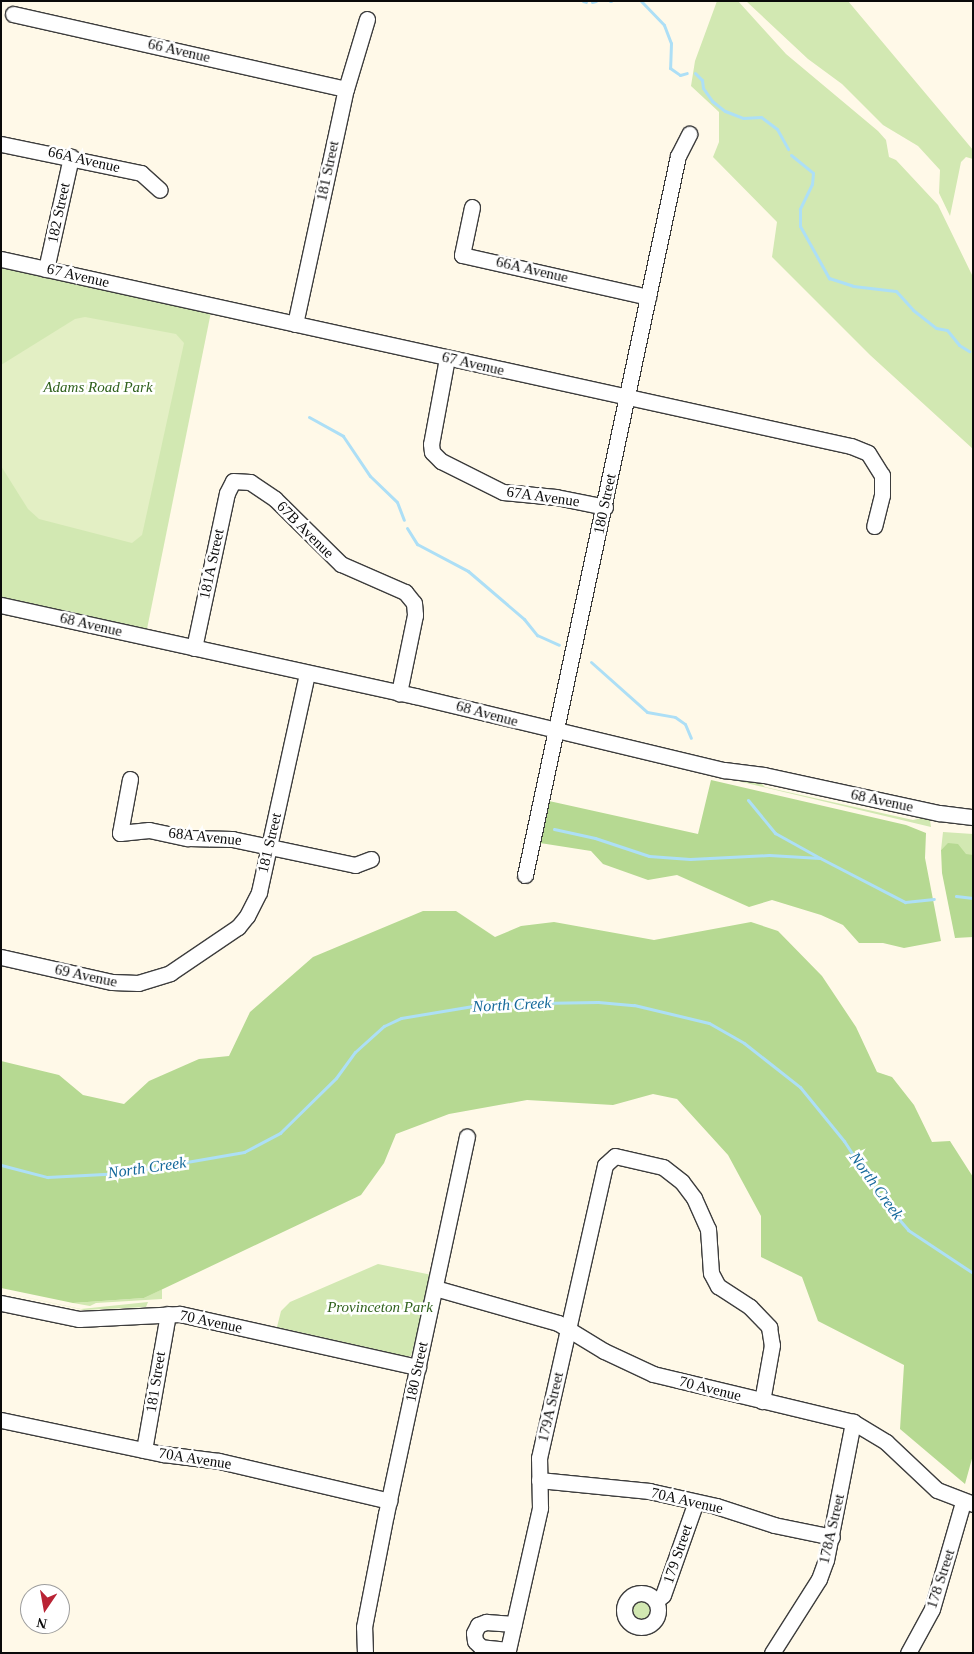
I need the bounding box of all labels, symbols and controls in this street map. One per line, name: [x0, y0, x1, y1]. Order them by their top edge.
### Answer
street label: 66 Avenue: [146, 35, 212, 67]
street label: 181 Street: [313, 139, 343, 203]
street label: 66A Avenue: [45, 143, 123, 177]
street label: 182 Street: [44, 181, 74, 245]
street label: 66A Avenue: [493, 253, 571, 287]
street label: 67 Avenue: [45, 260, 111, 292]
street label: 67 Avenue: [440, 348, 506, 380]
park label: Adams Road Park: [43, 379, 153, 397]
street label: 180 Street: [590, 472, 620, 536]
street label: 67A Avenue: [505, 483, 581, 511]
street label: 67B Avenue: [272, 497, 338, 563]
street label: 181A Street: [196, 527, 228, 601]
street label: 68 Avenue: [58, 609, 124, 641]
street label: 68 Avenue: [454, 697, 520, 731]
street label: 68 Avenue: [849, 786, 915, 816]
street label: 181 Street: [254, 811, 286, 875]
street label: 68A Avenue: [167, 824, 243, 850]
street label: 69 Avenue: [53, 961, 119, 991]
water label: North Creek: [472, 993, 552, 1017]
water label: North Creek: [845, 1148, 907, 1224]
water label: North Creek: [107, 1153, 187, 1183]
park label: Provinceton Park: [327, 1299, 433, 1317]
street label: 70 Avenue: [178, 1307, 244, 1337]
street label: 180 Street: [402, 1340, 432, 1404]
street label: 181 Street: [142, 1350, 170, 1414]
street label: 179A Street: [534, 1370, 568, 1444]
street label: 70 Avenue: [677, 1372, 743, 1406]
street label: 70A Avenue: [156, 1444, 234, 1474]
street label: 70A Avenue: [648, 1484, 726, 1518]
street label: 178A Street: [815, 1492, 849, 1566]
street label: 179 Street: [660, 1522, 696, 1586]
street label: 178 Street: [923, 1547, 959, 1611]
north arrow: [20, 1584, 70, 1634]
text: N: [35, 1615, 48, 1632]

